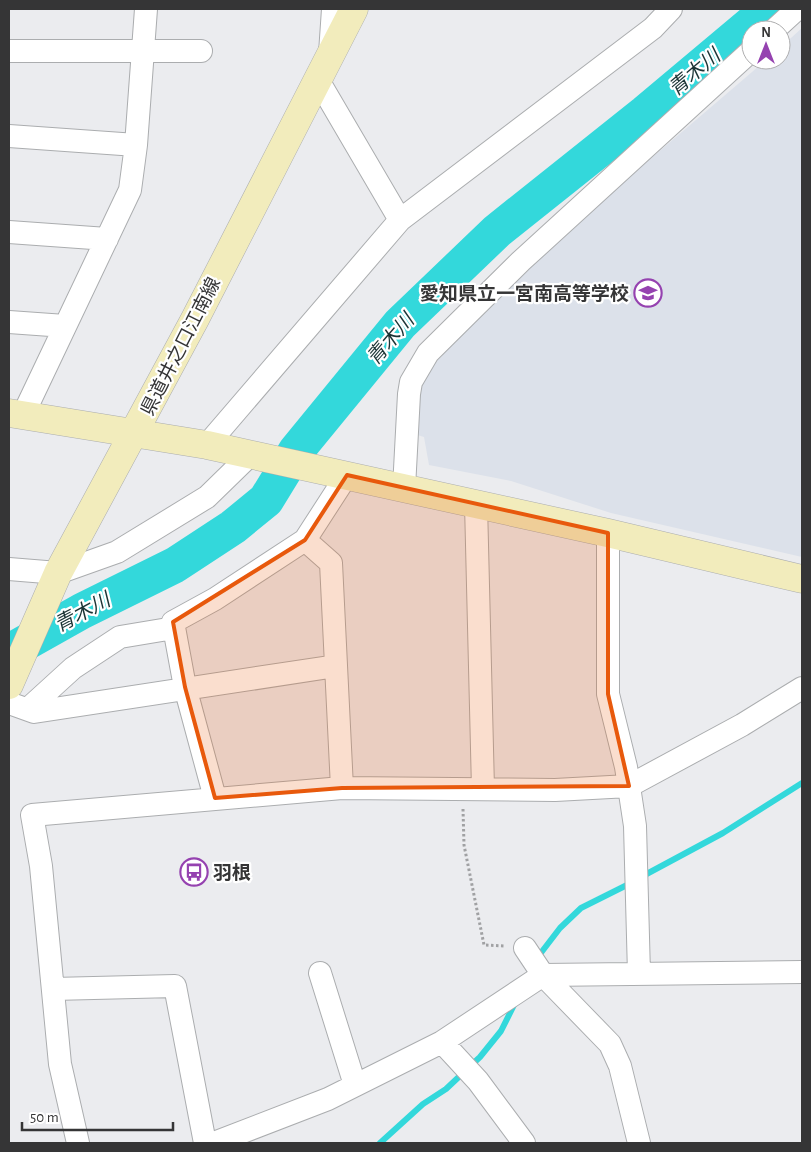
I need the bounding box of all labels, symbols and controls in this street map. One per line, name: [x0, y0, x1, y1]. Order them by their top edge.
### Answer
north arrow: [741, 20, 791, 70]
text: N: [761, 26, 771, 40]
water label: 青木川: [665, 44, 726, 100]
street label: 県道井之口江南線: [137, 274, 224, 419]
school or university icon: 愛知県立一宮南高等学校: [633, 278, 663, 308]
place label: 愛知県立一宮南高等学校: [420, 283, 629, 304]
water label: 青木川: [363, 308, 419, 369]
water label: 青木川: [51, 588, 115, 636]
bus stop icon: 羽根: [179, 857, 209, 887]
place label: 羽根: [213, 863, 251, 883]
scale bar: [22, 1100, 174, 1132]
text: 50 m: [30, 1110, 59, 1125]

